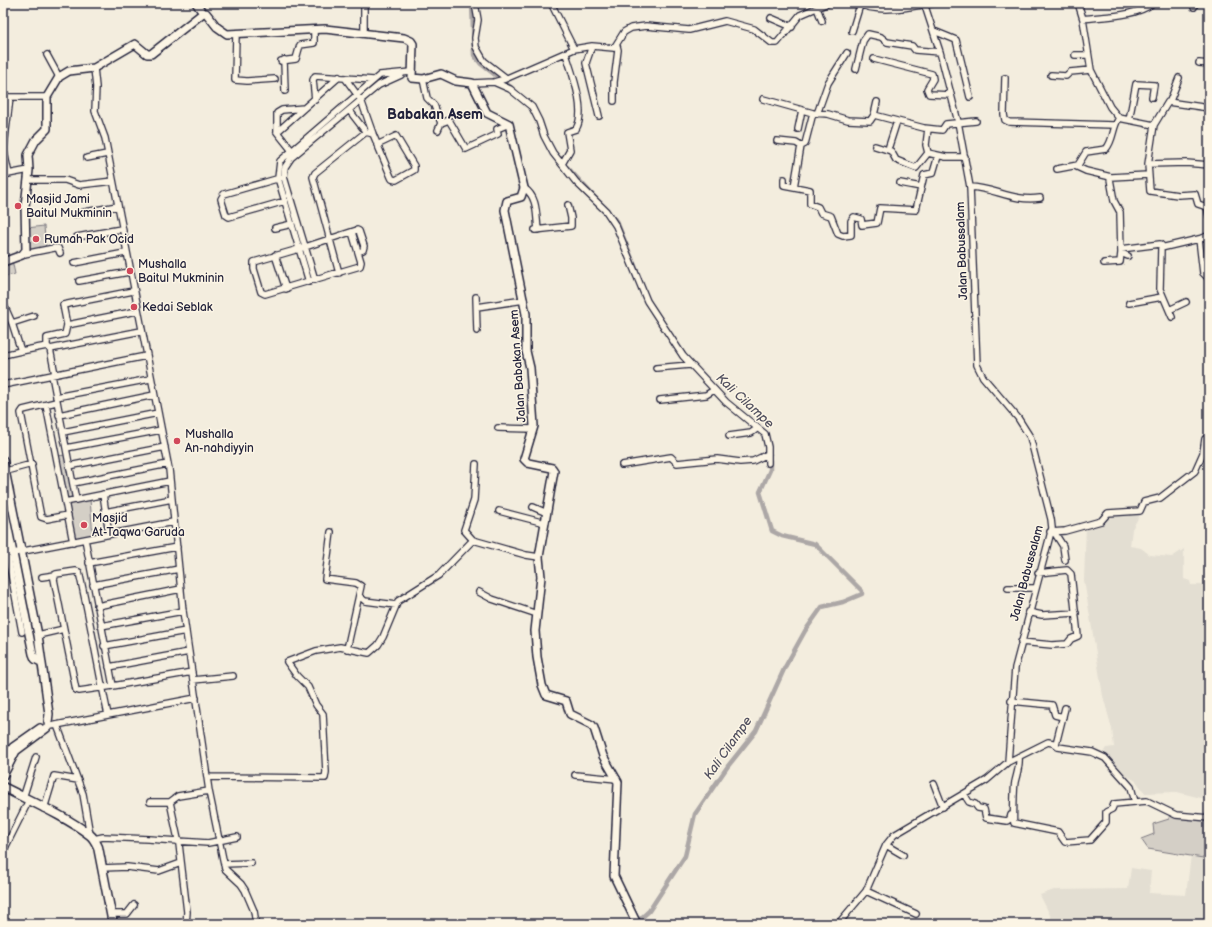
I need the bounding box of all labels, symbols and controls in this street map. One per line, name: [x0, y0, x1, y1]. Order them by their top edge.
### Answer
district label: Babakan Asem: [387, 106, 483, 123]
place label: Masjid Jami Baitul Mukminin: [26, 192, 112, 221]
marker: Masjid Jami Baitul Mukminin: [13, 201, 23, 211]
street label: Jalan Babussalam: [953, 201, 971, 300]
place label: Rumah Pak Ocid: [44, 232, 134, 247]
marker: Rumah Pak Ocid: [31, 234, 41, 244]
place label: Mushalla Baitul Mukminin: [138, 257, 224, 286]
marker: Mushalla Baitul Mukminin: [125, 266, 135, 276]
place label: Kedai Seblak: [142, 300, 213, 315]
marker: Kedai Seblak: [129, 302, 139, 312]
street label: Jalan Babakan Asem: [507, 309, 529, 423]
water label: Kali Cilampe: [713, 370, 778, 432]
place label: Mushalla An-nahdiyyin: [185, 427, 254, 456]
marker: Mushalla An-nahdiyyin: [172, 436, 182, 446]
place label: Masjid At-Taqwa Garuda: [92, 511, 185, 540]
marker: Masjid At-Taqwa Garuda: [79, 520, 89, 530]
street label: Jalan Babussalam: [1007, 523, 1047, 623]
water label: Kali Cilampe: [700, 713, 756, 783]

